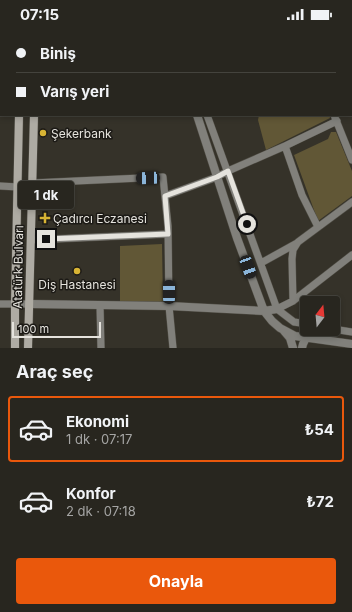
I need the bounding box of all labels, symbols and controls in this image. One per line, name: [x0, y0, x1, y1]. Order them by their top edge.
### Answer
text: 07:15: [20, 5, 59, 24]
text: Biniş: [40, 44, 76, 63]
text: Varış yeri: [40, 82, 109, 101]
place label: Şekerbank: [51, 126, 112, 141]
marker: Şekerbank: [38, 128, 48, 138]
car: [136, 172, 160, 184]
callout: 1 dk: [18, 181, 74, 209]
text: 1 dk: [34, 187, 58, 203]
place label: Çadırcı Eczanesi: [53, 211, 147, 226]
marker: Çadırcı Eczanesi: [40, 213, 50, 223]
route start: [238, 215, 256, 233]
street label: Atatürk Bulvarı: [10, 225, 26, 309]
route end: [37, 230, 55, 248]
car: [238, 254, 258, 280]
marker: Diş Hastanesi: [72, 266, 82, 276]
place label: Diş Hastanesi: [38, 277, 116, 292]
car: [163, 280, 175, 304]
north arrow: [300, 296, 340, 336]
map controls: [300, 296, 340, 336]
scale bar: [12, 320, 101, 339]
text: 100 m: [18, 322, 49, 336]
text: Araç seç: [16, 361, 93, 382]
icon: car: [18, 411, 54, 447]
text: Ekonomi: [66, 412, 129, 431]
text: ₺54: [305, 420, 334, 439]
text: 1 dk · 07:17: [66, 431, 132, 447]
icon: car: [18, 483, 54, 519]
text: Konfor: [66, 484, 116, 503]
text: ₺72: [306, 492, 334, 511]
text: 2 dk · 07:18: [66, 503, 136, 519]
button: Onayla: [16, 558, 336, 604]

